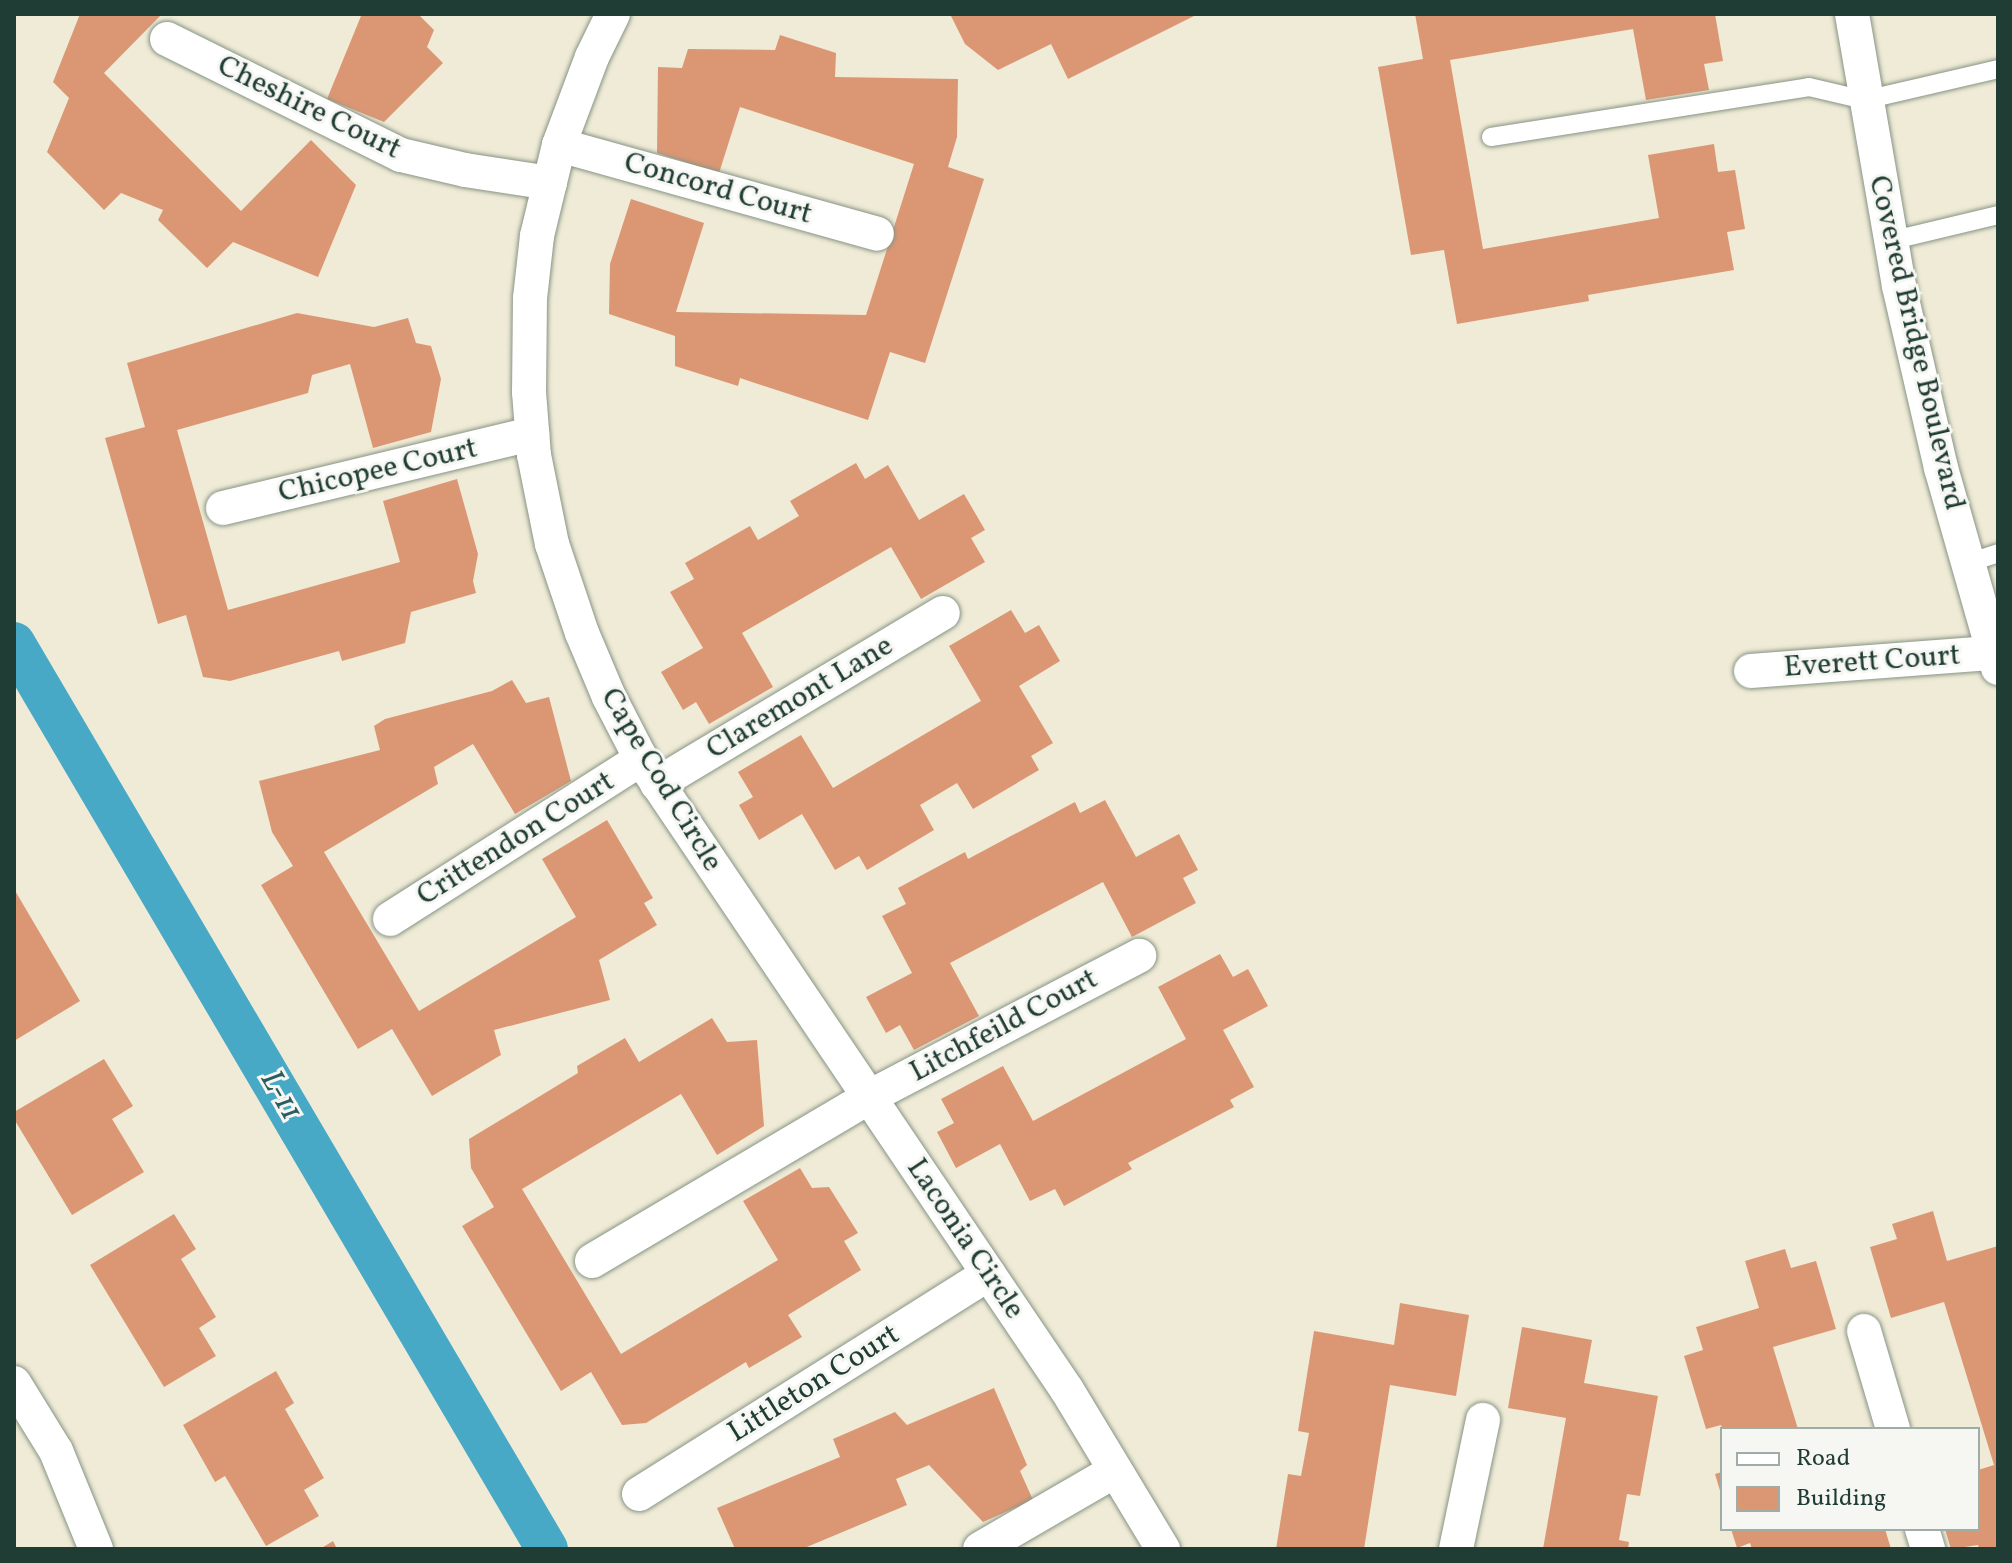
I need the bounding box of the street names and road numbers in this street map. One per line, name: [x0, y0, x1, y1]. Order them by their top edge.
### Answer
street label: Cheshire Court: [211, 48, 407, 168]
street label: Concord Court: [620, 145, 816, 233]
street label: Covered Bridge Boulevard: [1860, 172, 1972, 514]
street label: Chicopee Court: [275, 431, 481, 511]
street label: Claremont Lane: [700, 628, 900, 768]
street label: Everett Court: [1783, 638, 1961, 686]
street label: Cape Cod Circle: [592, 682, 730, 878]
street label: Crittendon Court: [411, 764, 621, 914]
street label: Litchfeild Court: [904, 961, 1104, 1091]
street label: Laconia Circle: [898, 1152, 1032, 1326]
street label: Littleton Court: [722, 1317, 906, 1451]

